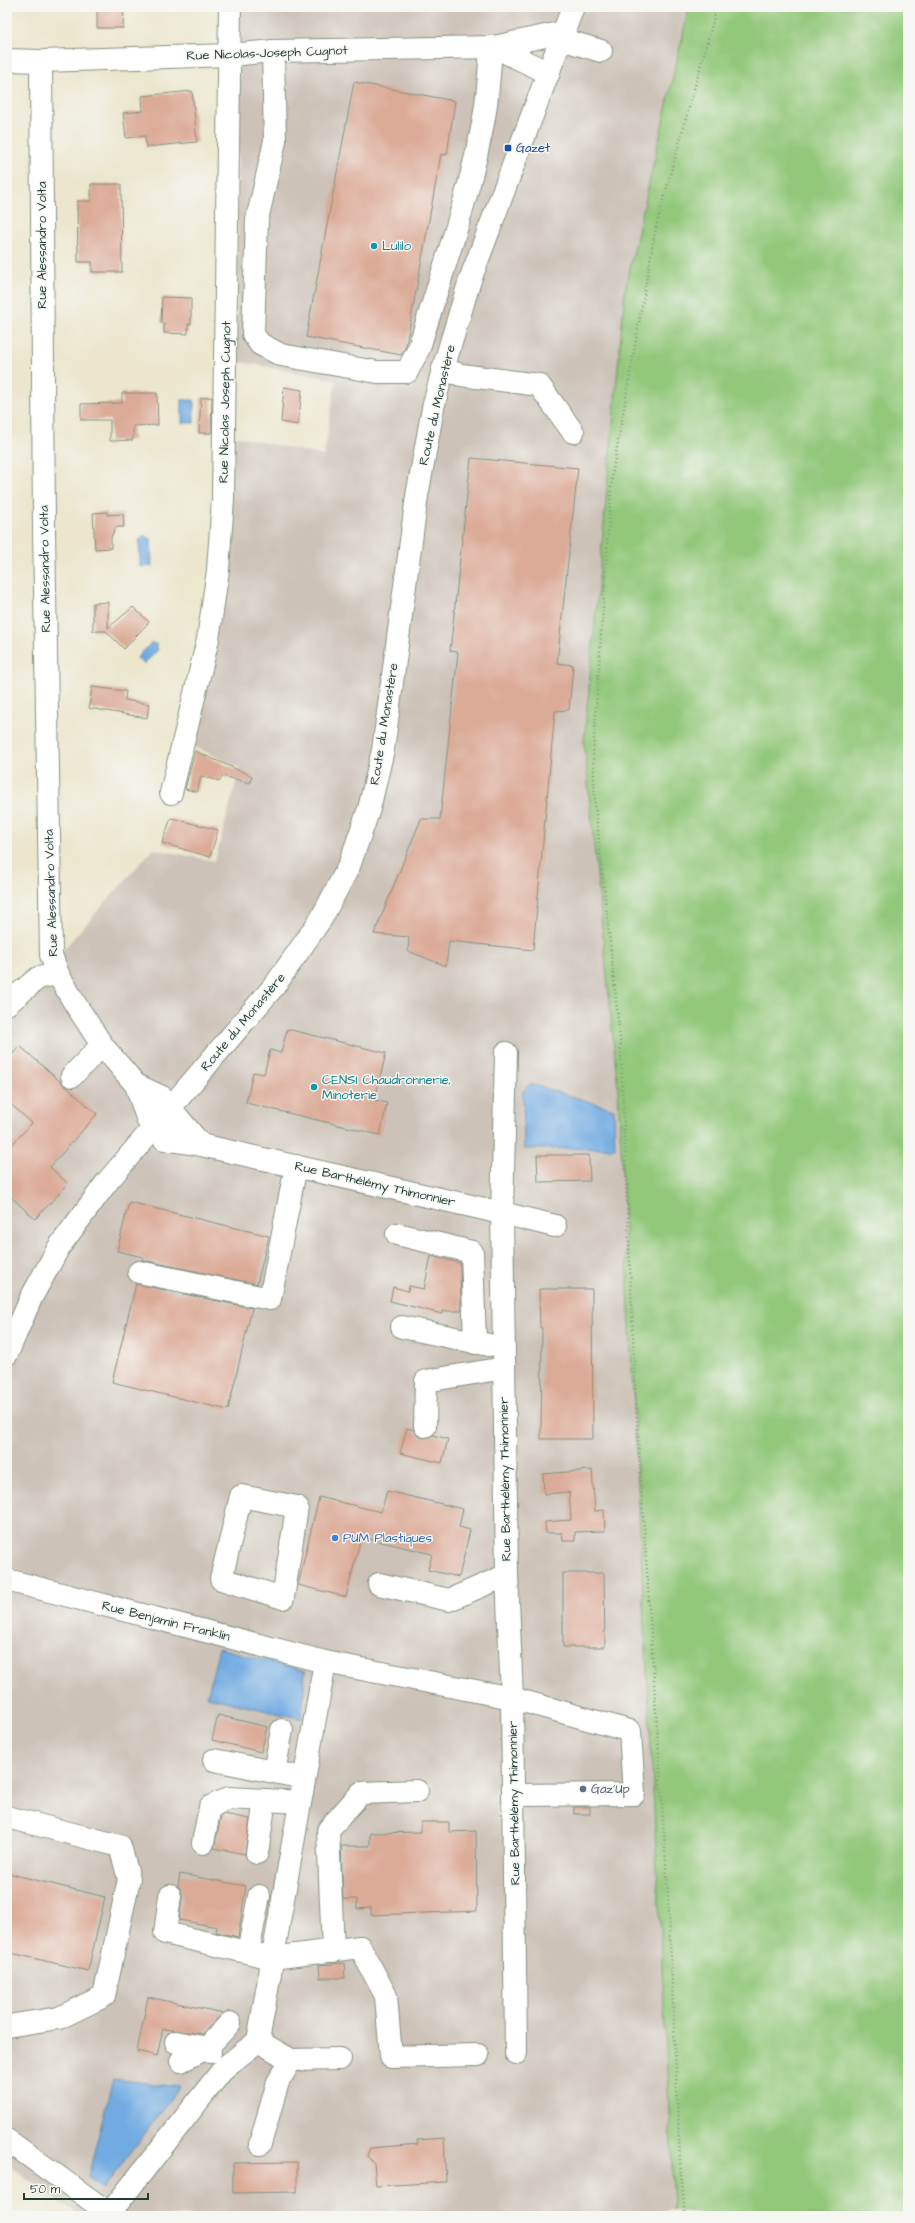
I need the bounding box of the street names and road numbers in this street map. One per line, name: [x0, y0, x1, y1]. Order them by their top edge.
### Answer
street label: Rue Nicolas-Joseph Cugnot: [186, 41, 349, 66]
street label: Rue Alessandro Volta: [33, 181, 51, 309]
street label: Rue Nicolas Joseph Cugnot: [215, 320, 236, 483]
street label: Route du Monastère: [414, 343, 460, 467]
street label: Rue Alessandro Volta: [35, 505, 55, 633]
street label: Route du Monastère: [365, 662, 403, 786]
street label: Rue Alessandro Volta: [40, 829, 62, 957]
street label: Route du Monastère: [196, 969, 290, 1075]
street label: Rue Barthélémy Thimonnier: [293, 1157, 457, 1212]
street label: Rue Barthélémy Thimonnier: [495, 1397, 516, 1561]
street label: Rue Benjamin Franklin: [100, 1596, 232, 1646]
street label: Rue Barthélémy Thimonnier: [504, 1721, 525, 1885]

